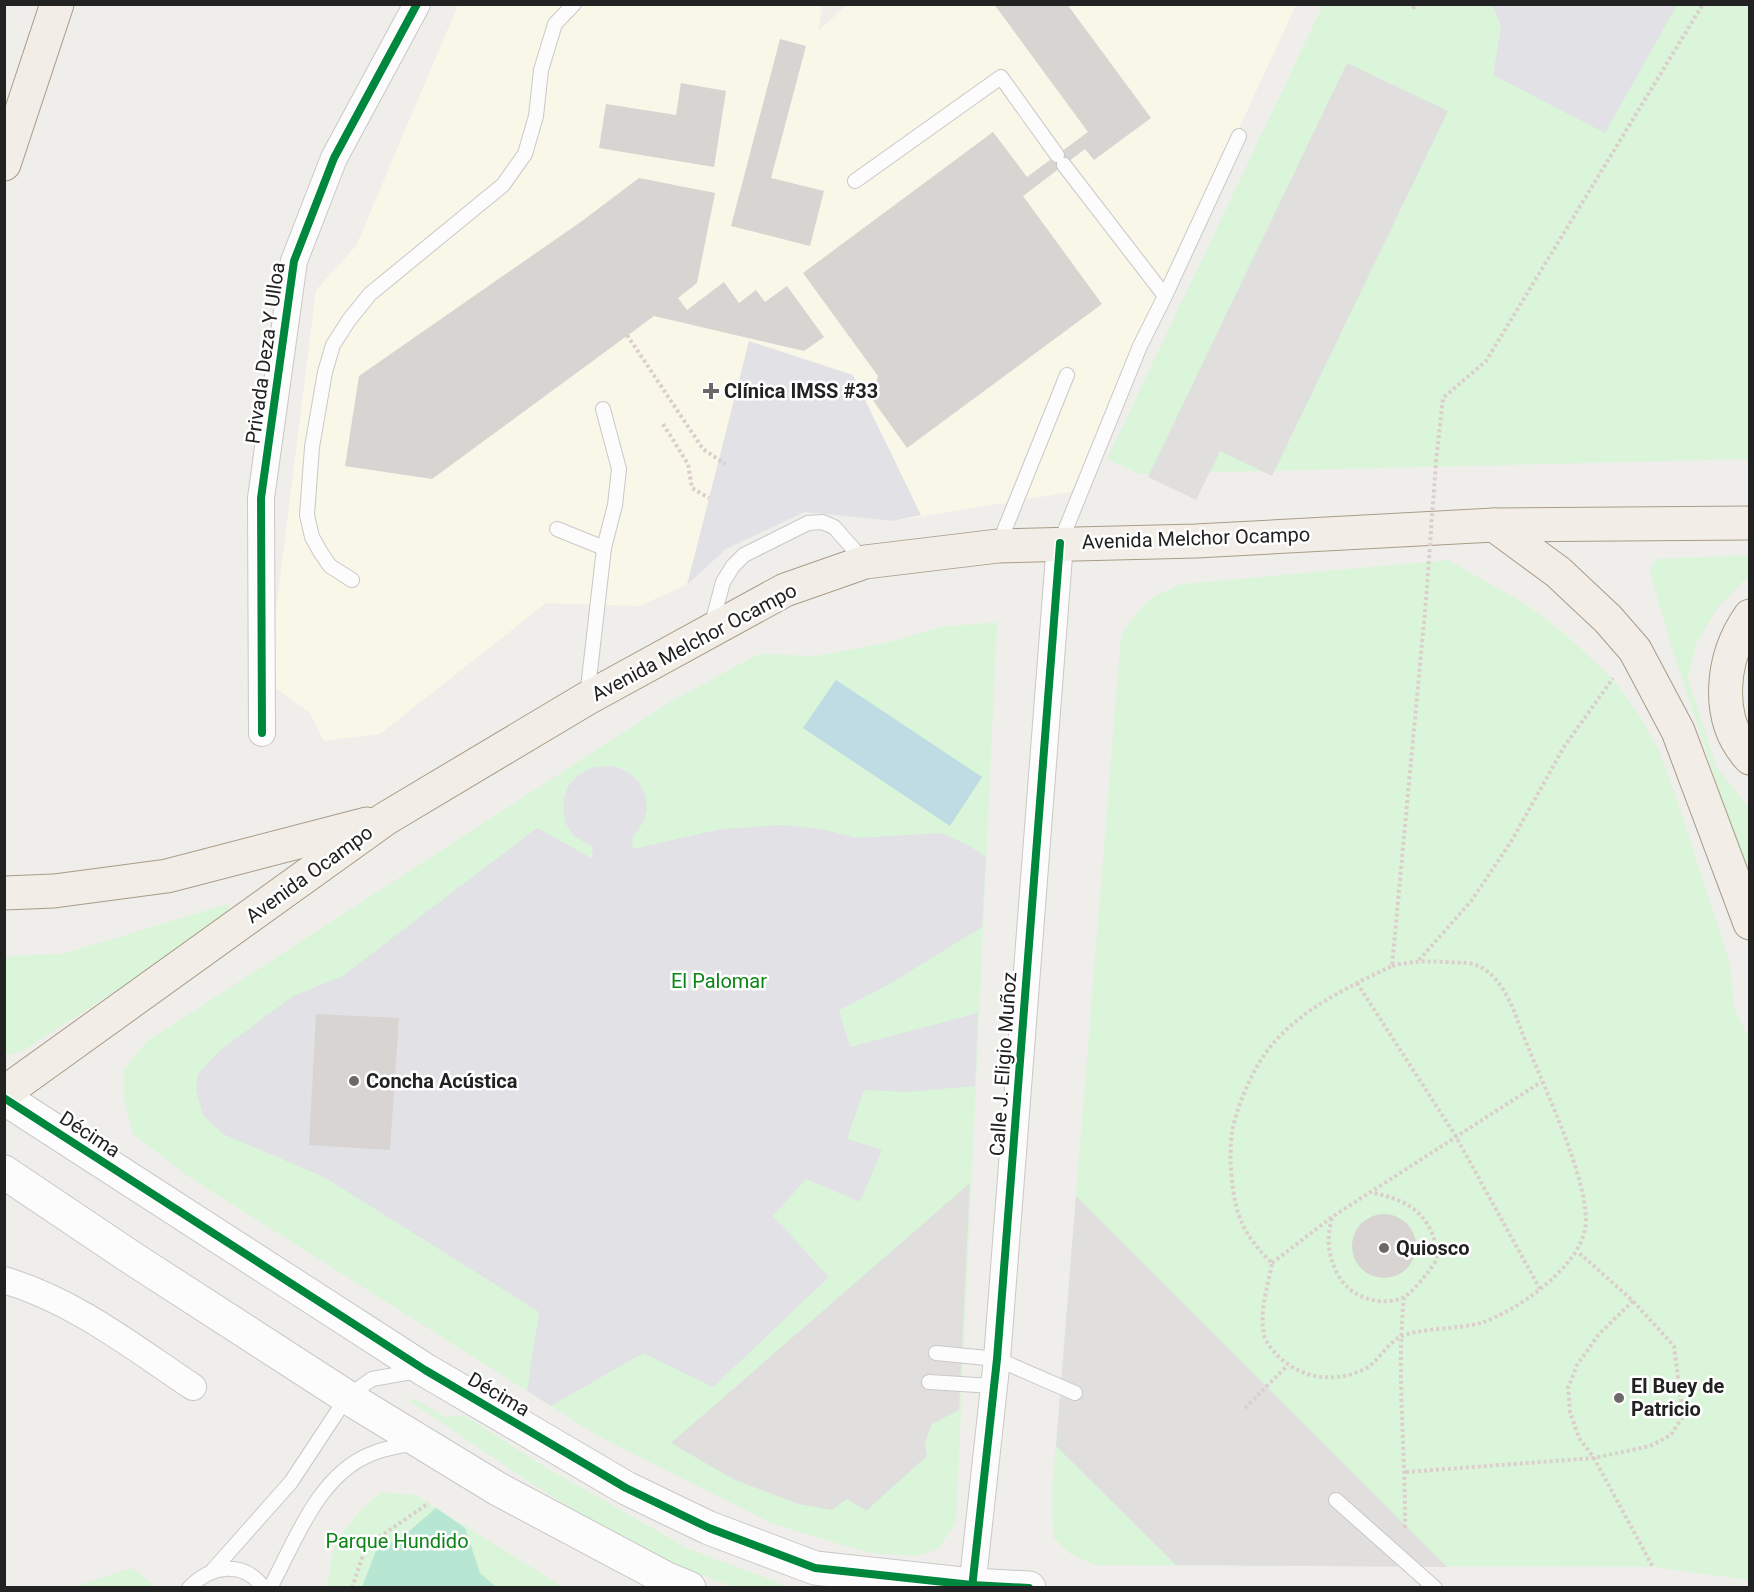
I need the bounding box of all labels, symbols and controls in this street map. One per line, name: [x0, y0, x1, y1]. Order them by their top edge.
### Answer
street label: Privada Deza Y Ulloa: [240, 261, 290, 445]
place label: Clínica IMSS #33: [724, 379, 878, 403]
marker: Clínica IMSS #33: [702, 382, 720, 400]
street label: Avenida Melchor Ocampo: [1081, 522, 1311, 554]
street label: Avenida Melchor Ocampo: [587, 578, 801, 706]
street label: Avenida Ocampo: [241, 820, 377, 928]
park label: El Palomar: [671, 969, 767, 993]
street label: Calle J. Eligio Muñoz: [985, 971, 1021, 1157]
place label: Concha Acústica: [366, 1069, 518, 1093]
marker: Concha Acústica: [347, 1074, 361, 1088]
street label: Décima: [55, 1106, 125, 1162]
place label: Quiosco: [1396, 1236, 1470, 1260]
marker: Quiosco: [1377, 1241, 1391, 1255]
street label: Décima: [464, 1367, 534, 1421]
place label: El Buey de Patricio: [1631, 1374, 1724, 1421]
marker: El Buey de Patricio: [1612, 1391, 1626, 1405]
park label: Parque Hundido: [325, 1529, 469, 1553]

